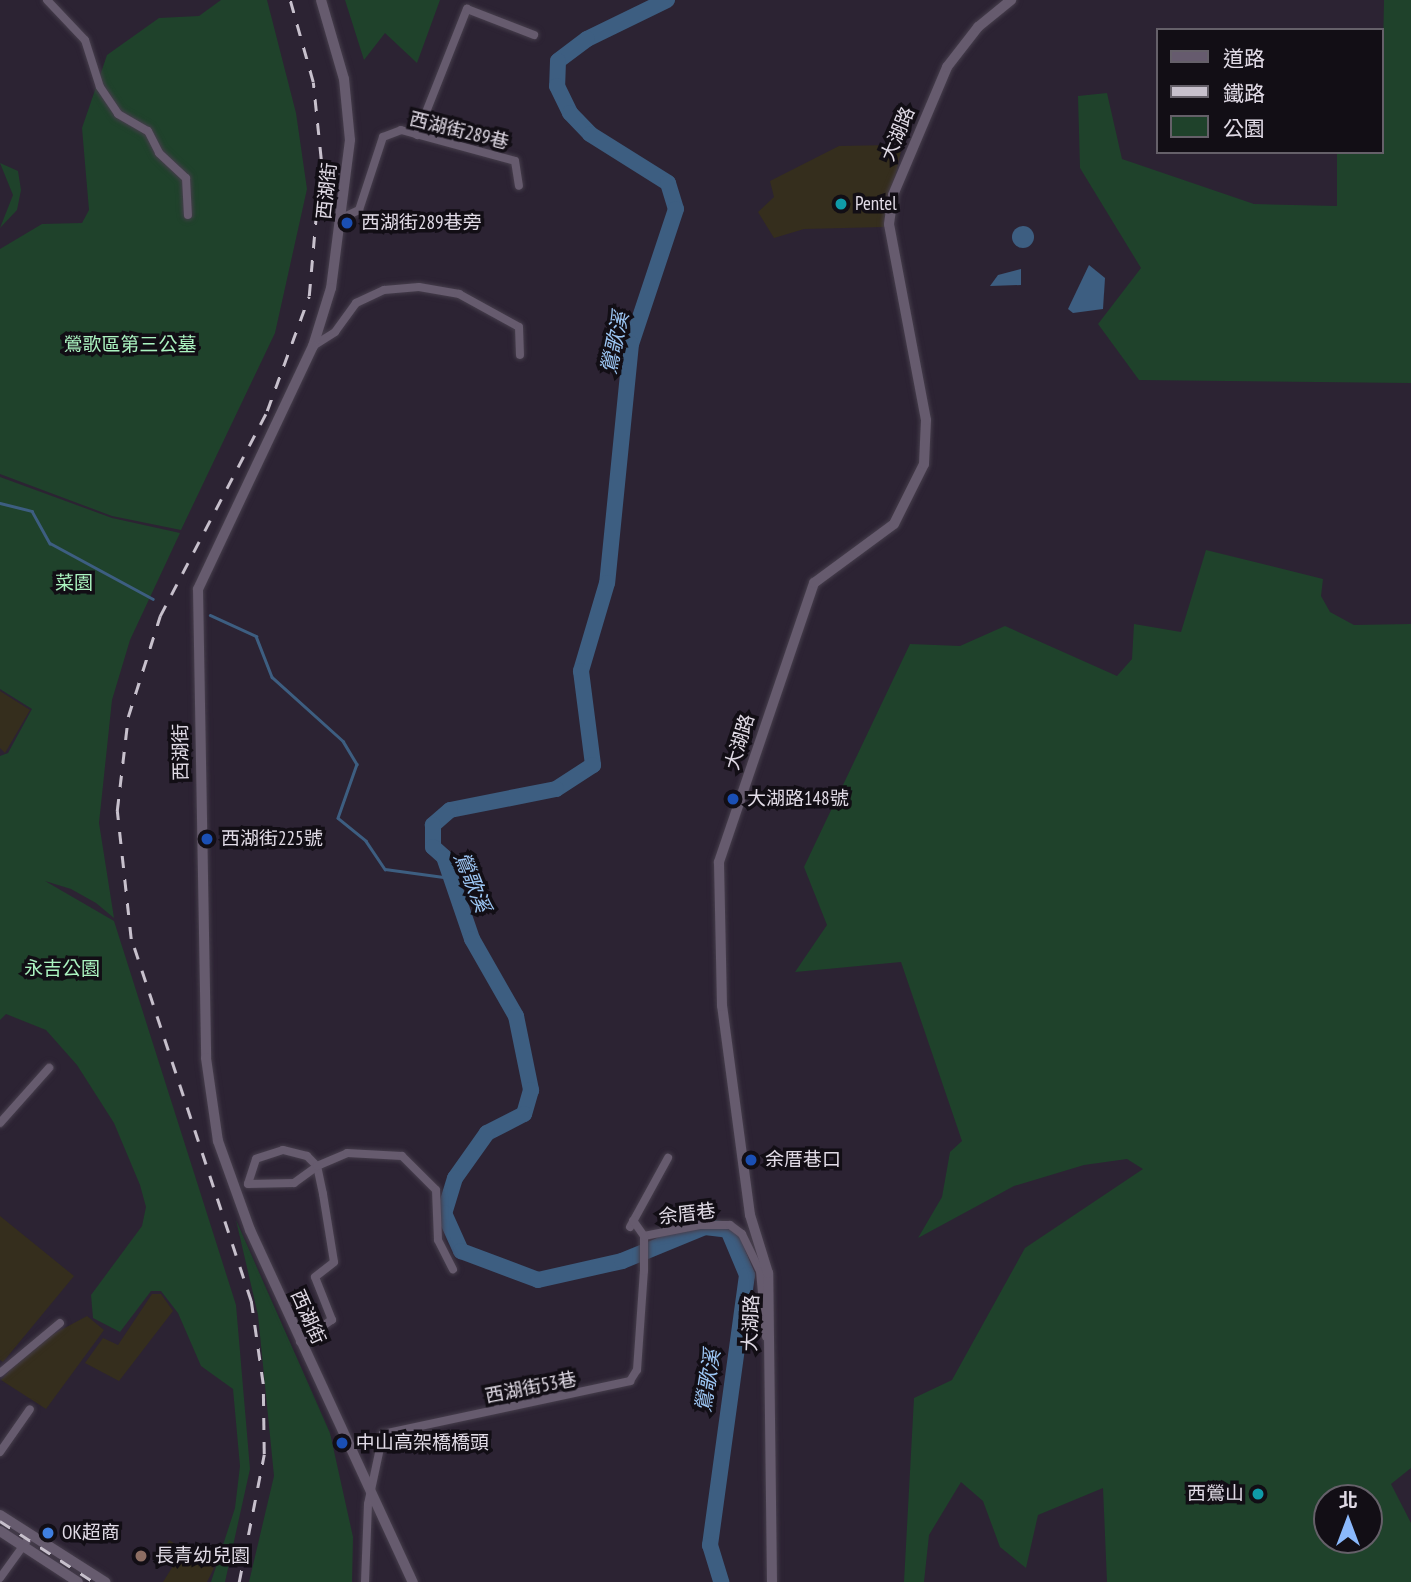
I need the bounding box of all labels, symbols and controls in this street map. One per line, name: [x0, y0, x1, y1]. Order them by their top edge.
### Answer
legend: [1156, 28, 1383, 154]
text: 道路: [1223, 45, 1265, 72]
text: 鐵路: [1223, 80, 1265, 107]
street label: 大湖路: [876, 103, 920, 165]
street label: 西湖街289巷: [407, 108, 511, 154]
text: 公園: [1223, 115, 1265, 142]
street label: 西湖街: [313, 161, 341, 221]
place label: Pentel: [855, 193, 897, 215]
marker: Pentel: [833, 196, 849, 212]
place label: 西湖街289巷旁: [361, 212, 482, 234]
marker: 西湖街289巷旁: [339, 215, 355, 231]
water label: 鶯歌溪: [596, 310, 634, 376]
park label: 鶯歌區第三公墓: [64, 334, 196, 356]
park label: 菜園: [55, 572, 93, 594]
street label: 大湖路: [721, 711, 759, 773]
street label: 西湖街: [169, 723, 193, 781]
place label: 大湖路148號: [747, 788, 849, 810]
marker: 大湖路148號: [725, 791, 741, 807]
place label: 西湖街225號: [221, 828, 323, 850]
marker: 西湖街225號: [199, 831, 215, 847]
water label: 鶯歌溪: [449, 848, 495, 916]
park label: 永吉公園: [24, 958, 100, 980]
place label: 余厝巷口: [765, 1149, 841, 1171]
marker: 余厝巷口: [743, 1152, 759, 1168]
street label: 余厝巷: [657, 1199, 717, 1229]
street label: 西湖街: [286, 1286, 330, 1348]
street label: 大湖路: [739, 1294, 763, 1352]
water label: 鶯歌溪: [691, 1348, 725, 1414]
street label: 西湖街53巷: [483, 1368, 579, 1408]
place label: 中山高架橋橋頭: [356, 1432, 489, 1454]
marker: 中山高架橋橋頭: [334, 1435, 350, 1451]
place label: 西鶯山: [1187, 1483, 1244, 1505]
north arrow: [1313, 1484, 1383, 1554]
marker: 西鶯山: [1250, 1486, 1266, 1502]
text: 北: [1338, 1488, 1358, 1512]
place label: OK超商: [62, 1522, 120, 1544]
marker: OK超商: [40, 1525, 56, 1541]
place label: 長青幼兒園: [155, 1545, 250, 1567]
marker: 長青幼兒園: [133, 1548, 149, 1564]

